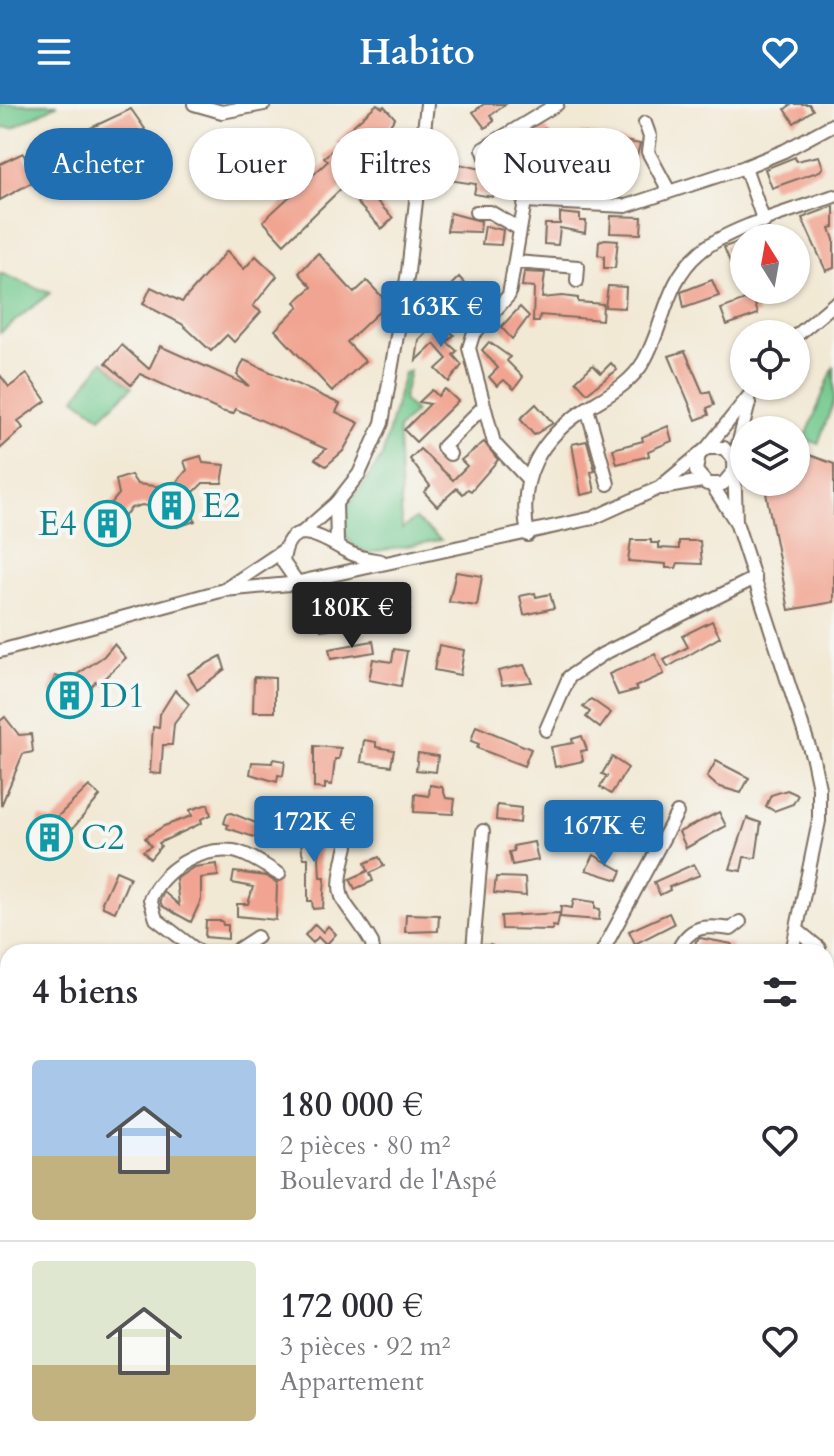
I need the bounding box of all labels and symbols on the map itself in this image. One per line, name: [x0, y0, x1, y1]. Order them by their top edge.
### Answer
north arrow: [730, 224, 810, 304]
pin: 163K €: [376, 281, 506, 349]
building icon: E2: [147, 481, 195, 529]
place label: E2: [202, 483, 240, 529]
building icon: E4: [84, 499, 132, 547]
place label: E4: [39, 501, 77, 547]
pin: 180K €: [287, 582, 417, 650]
building icon: D1: [45, 671, 93, 719]
place label: D1: [100, 673, 145, 719]
pin: 172K €: [249, 796, 379, 864]
pin: 167K €: [539, 800, 669, 868]
building icon: C2: [26, 813, 74, 861]
place label: C2: [81, 815, 124, 861]

